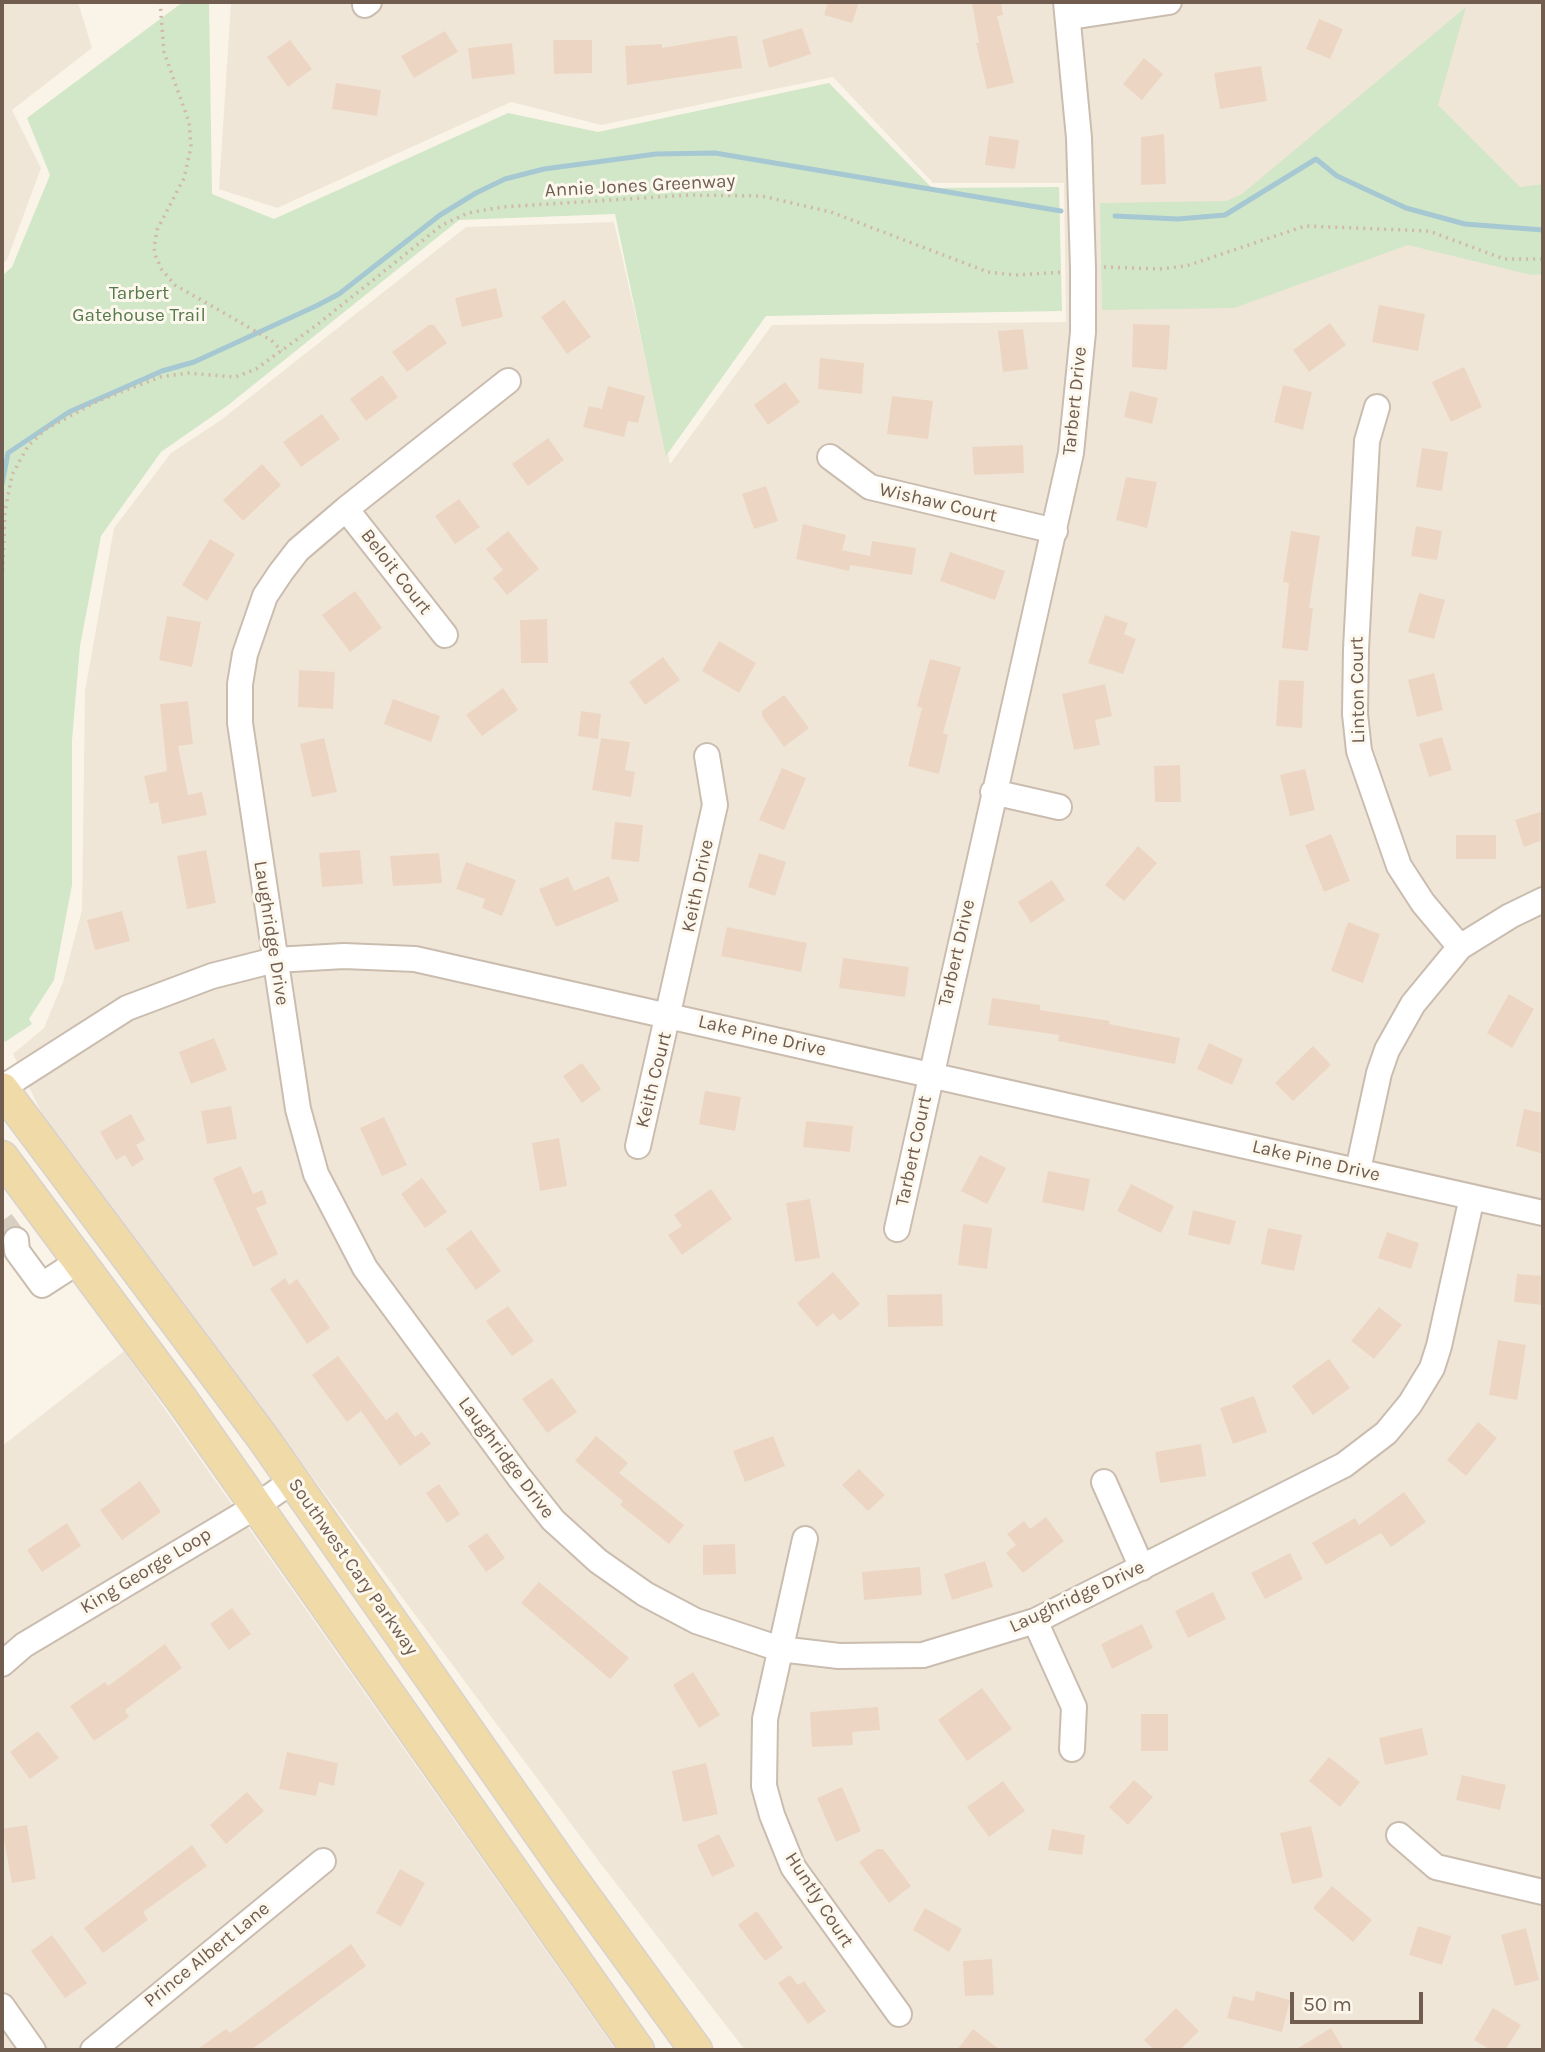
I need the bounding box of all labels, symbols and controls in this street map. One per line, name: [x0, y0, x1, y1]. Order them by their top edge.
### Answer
street label: Annie Jones Greenway: [544, 170, 736, 202]
park label: Tarbert Gatehouse Trail: [72, 283, 206, 327]
street label: Tarbert Drive: [1058, 346, 1092, 456]
street label: Wishaw Court: [877, 478, 999, 528]
street label: Beloit Court: [356, 525, 436, 619]
street label: Linton Court: [1346, 636, 1370, 744]
street label: Keith Drive: [677, 837, 719, 935]
street label: Laughridge Drive: [248, 859, 294, 1007]
street label: Tarbert Drive: [934, 897, 980, 1009]
street label: Lake Pine Drive: [696, 1010, 828, 1062]
street label: Keith Court: [631, 1030, 677, 1130]
street label: Tarbert Court: [891, 1094, 937, 1208]
street label: Lake Pine Drive: [1250, 1135, 1382, 1187]
street label: Laughridge Drive: [453, 1393, 559, 1523]
street label: Southwest Cary Parkway: [283, 1474, 423, 1660]
street label: King George Loop: [76, 1523, 216, 1619]
street label: Laughridge Drive: [1006, 1556, 1148, 1638]
street label: Huntly Court: [780, 1848, 858, 1952]
street label: Prince Albert Lane: [140, 1897, 274, 2013]
scale bar: [1293, 1979, 1426, 2023]
text: 50 m: [1303, 1992, 1352, 2016]

